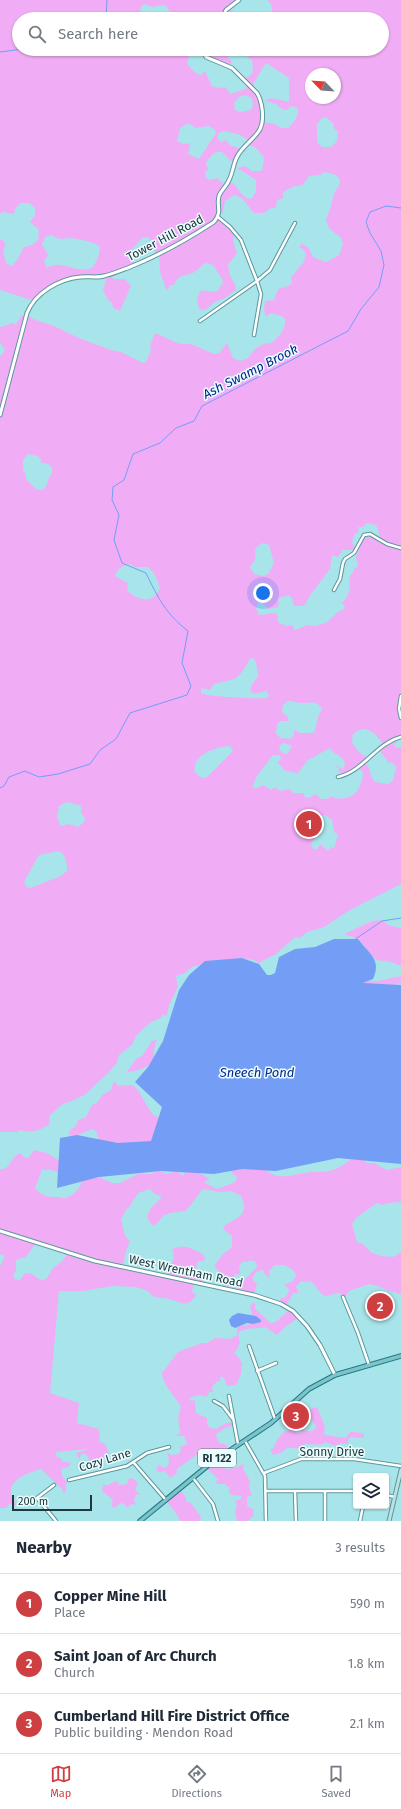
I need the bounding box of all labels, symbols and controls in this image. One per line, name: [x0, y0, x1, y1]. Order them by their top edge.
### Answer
search box: [12, 12, 389, 56]
icon: search: [26, 23, 48, 45]
text: Search here: [58, 25, 138, 43]
north arrow: [305, 68, 341, 104]
street label: Tower Hill Road: [124, 212, 206, 264]
water label: Ash Swamp Brook: [199, 341, 300, 402]
your location: [253, 583, 273, 603]
pin: 1: [296, 809, 322, 839]
water label: Sneech Pond: [219, 1065, 295, 1080]
street label: West Wrentham Road: [128, 1252, 244, 1290]
pin: 2: [367, 1291, 393, 1321]
pin: 3: [283, 1401, 309, 1431]
street label: Cozy Lane: [77, 1445, 133, 1475]
street label: Sonny Drive: [300, 1445, 364, 1459]
road number: RI 122: [198, 1449, 236, 1467]
map controls: [353, 1473, 389, 1509]
button: layers: [353, 1473, 389, 1509]
scale bar: [12, 1493, 92, 1512]
text: 200 m: [18, 1495, 48, 1508]
text: Nearby: [16, 1537, 71, 1558]
text: 3 results: [335, 1540, 385, 1555]
text: Copper Mine Hill: [54, 1587, 167, 1605]
text: 1: [26, 1596, 32, 1611]
text: 590 m: [350, 1596, 385, 1611]
text: Place: [54, 1605, 85, 1620]
text: Saint Joan of Arc Church: [54, 1647, 217, 1665]
text: 2: [26, 1656, 32, 1671]
text: 1.8 km: [348, 1656, 385, 1671]
text: Church: [54, 1665, 95, 1680]
text: Cumberland Hill Fire District Office: [54, 1707, 290, 1725]
text: 3: [26, 1716, 32, 1731]
text: 2.1 km: [350, 1716, 385, 1731]
text: Public building · Mendon Road: [54, 1725, 233, 1740]
tab: Map: [50, 1763, 72, 1800]
tab: Directions: [171, 1763, 222, 1800]
tab: Saved: [321, 1763, 351, 1800]

